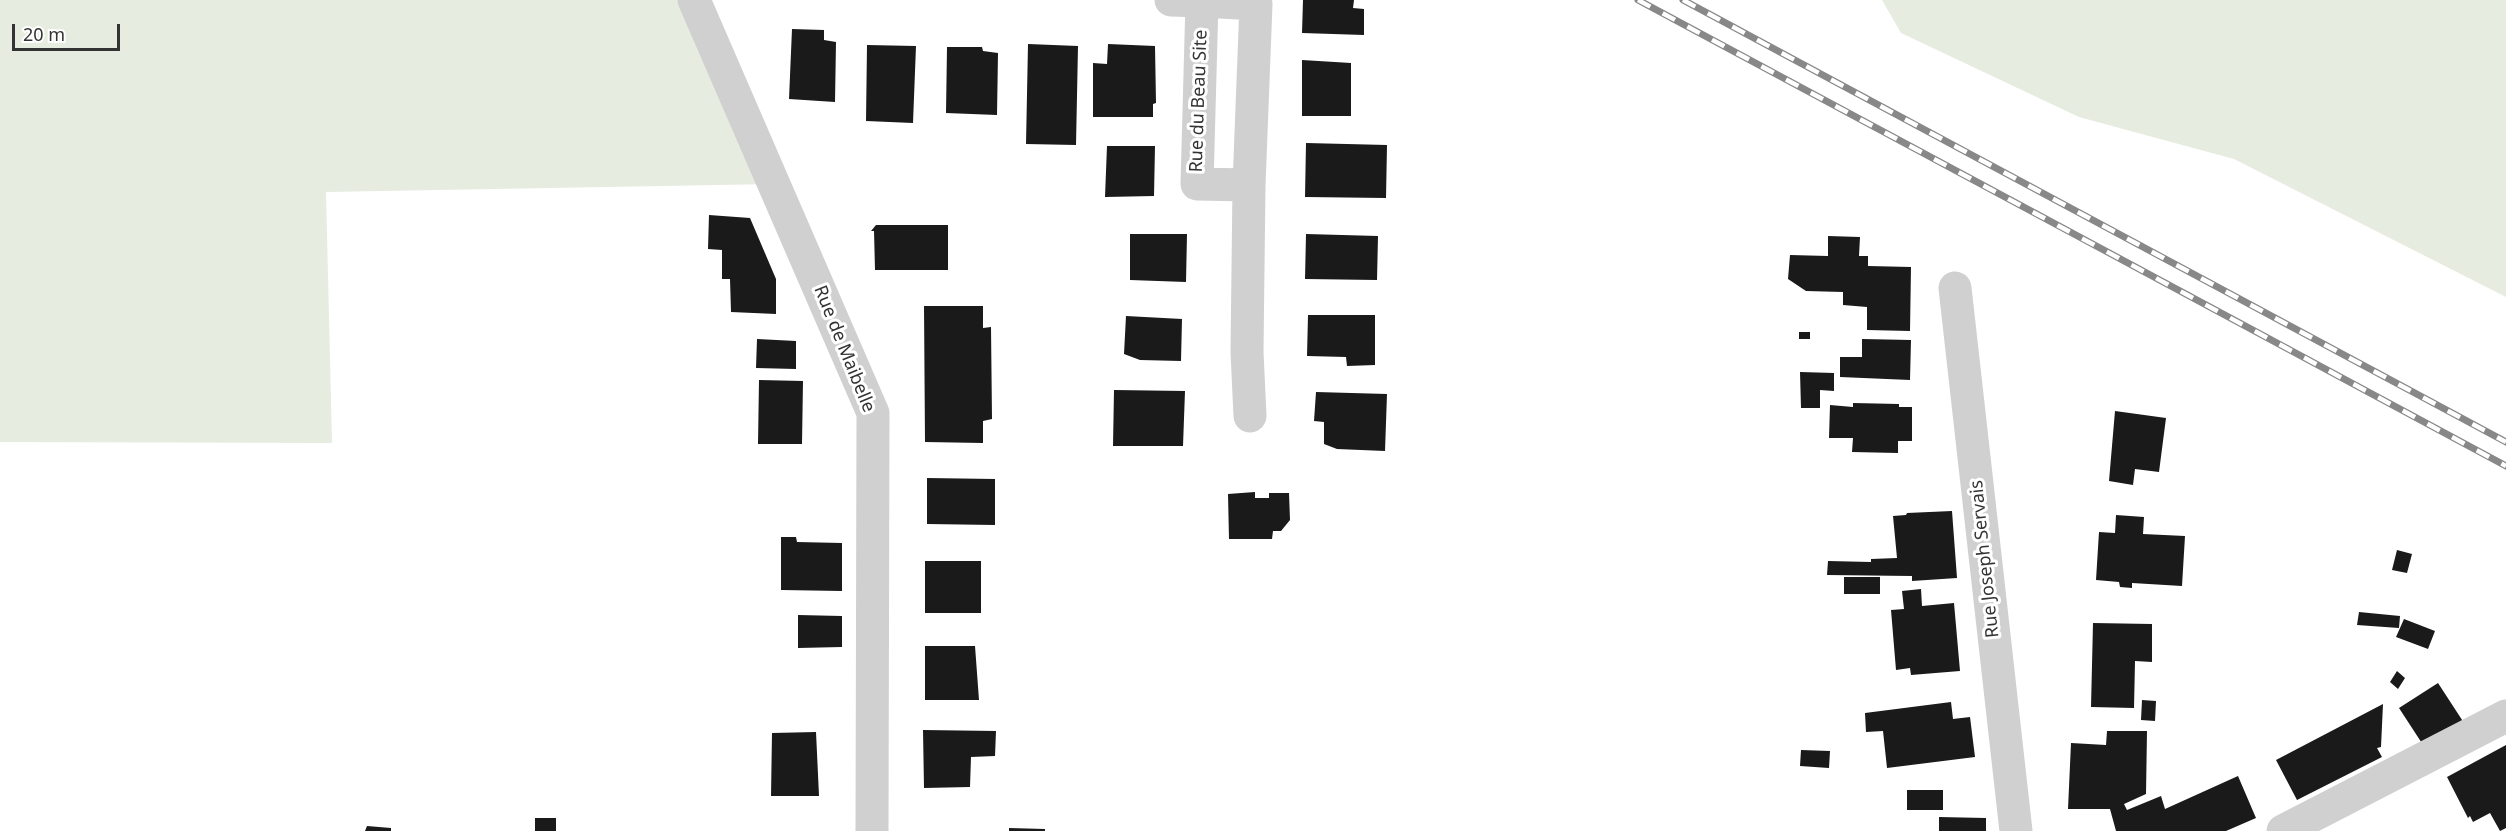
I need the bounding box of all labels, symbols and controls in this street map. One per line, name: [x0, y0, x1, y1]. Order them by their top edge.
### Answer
scale bar: [15, 12, 123, 50]
text: 20 m: [23, 22, 65, 46]
street label: Rue du Beau Site: [1186, 29, 1212, 173]
street label: Rue de Maibelle: [809, 282, 879, 416]
street label: Rue Joseph Servais: [1966, 479, 2004, 639]

